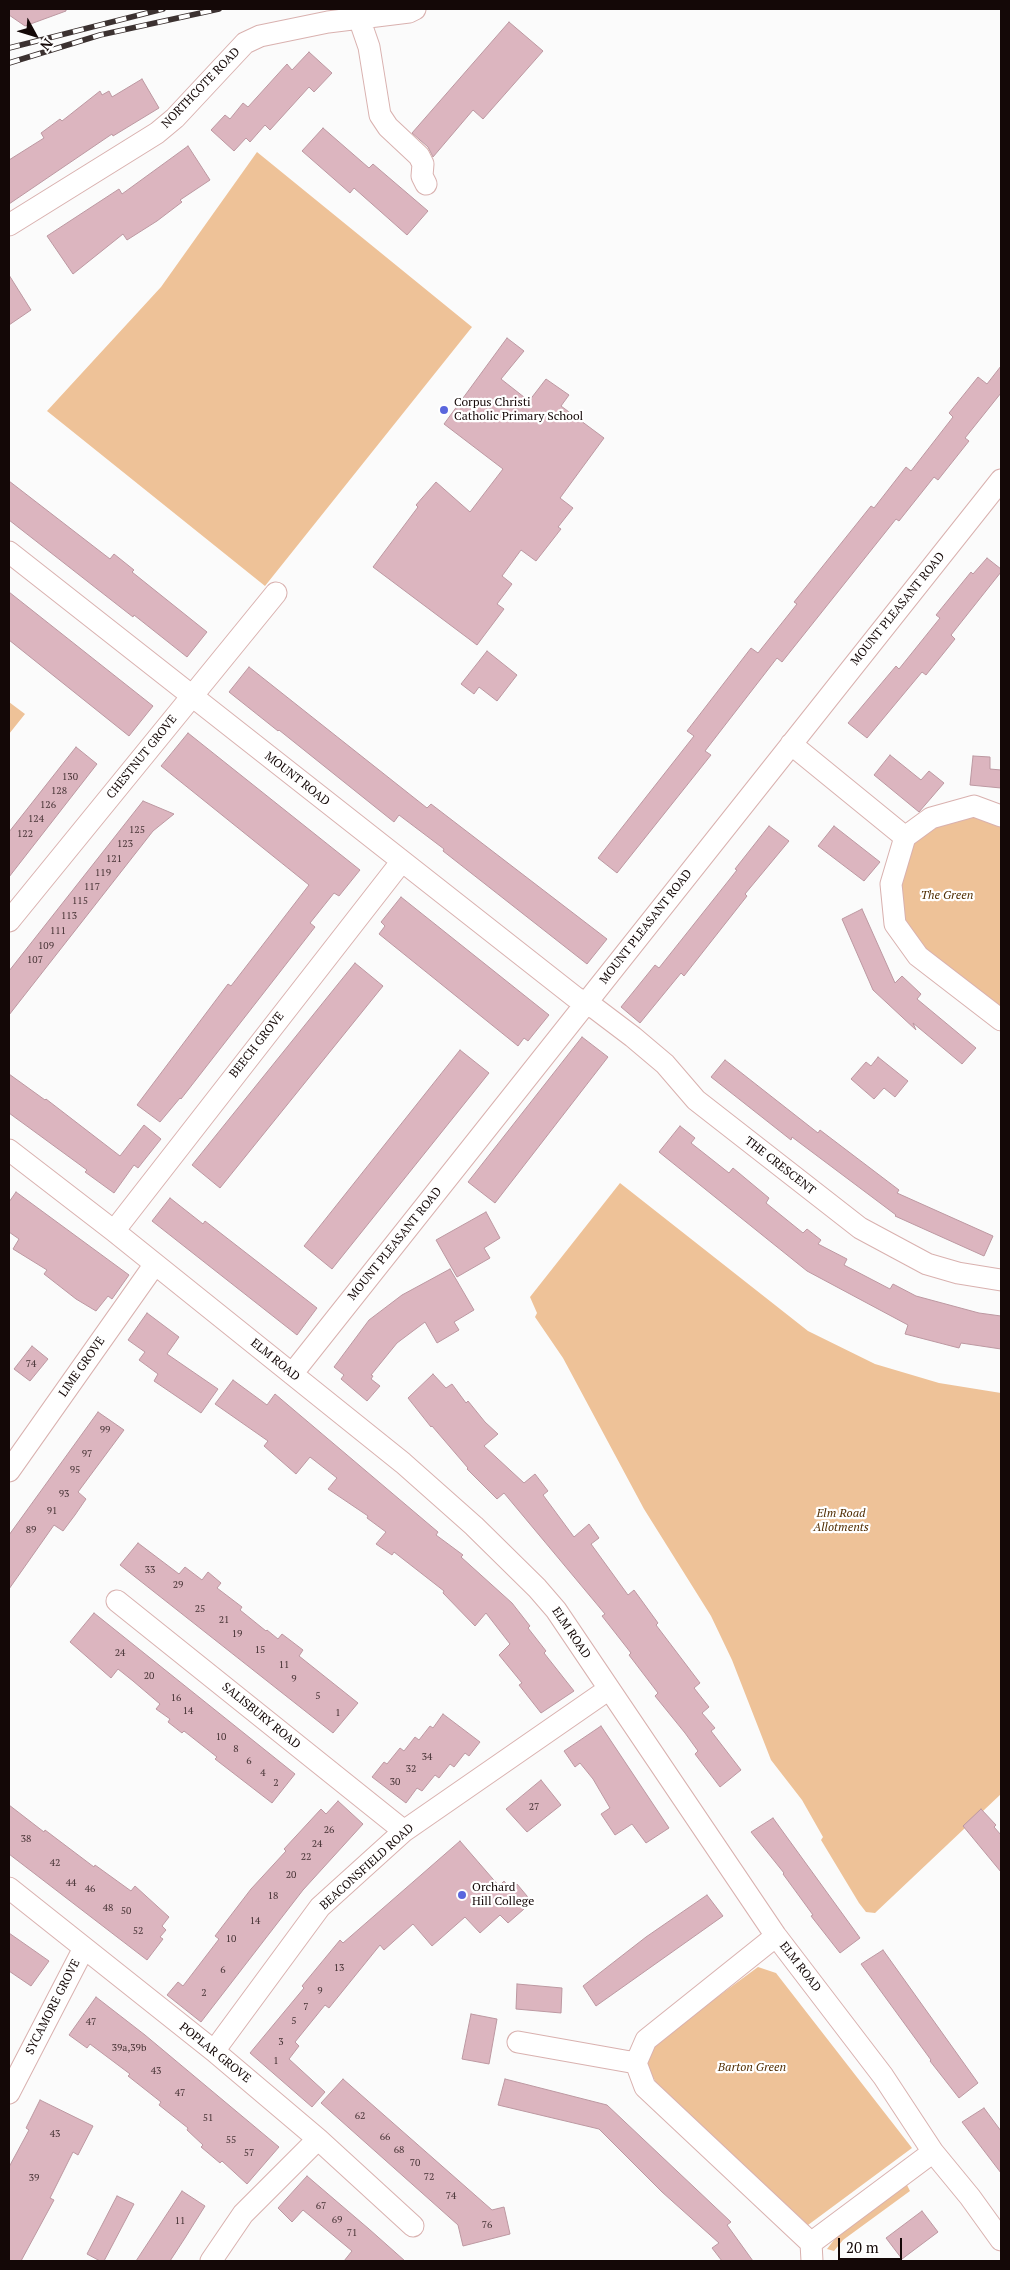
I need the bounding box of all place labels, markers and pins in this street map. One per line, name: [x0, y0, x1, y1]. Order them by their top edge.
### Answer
place label: Corpus Christi Catholic Primary School: [454, 396, 583, 424]
marker: Corpus Christi Catholic Primary School: [438, 404, 450, 416]
place label: Orchard Hill College: [472, 1881, 534, 1909]
marker: Orchard Hill College: [456, 1889, 468, 1901]

